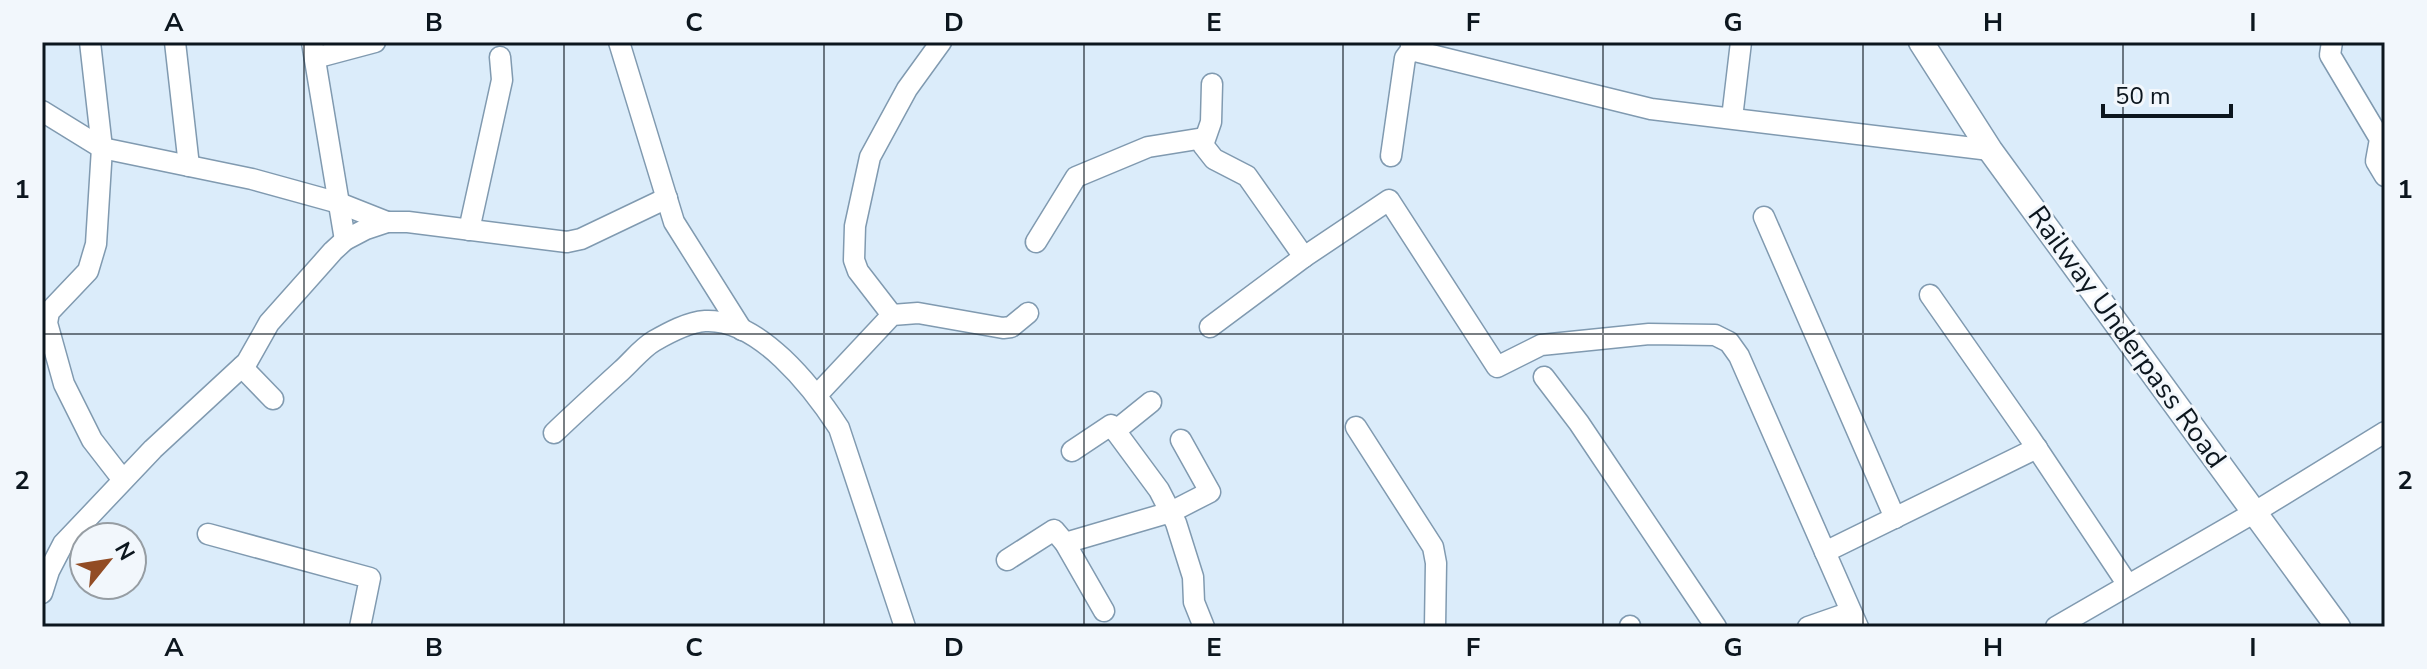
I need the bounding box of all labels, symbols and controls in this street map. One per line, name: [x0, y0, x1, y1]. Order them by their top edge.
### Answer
text: A: [164, 5, 184, 40]
text: B: [425, 5, 443, 40]
text: C: [685, 5, 703, 40]
text: D: [944, 5, 964, 40]
text: E: [1206, 5, 1222, 40]
text: F: [1466, 5, 1480, 40]
text: G: [1723, 5, 1743, 40]
text: H: [1983, 5, 2003, 40]
text: I: [2249, 5, 2257, 40]
scale bar: [2103, 68, 2231, 118]
text: 50 m: [2115, 80, 2171, 112]
text: 1: [14, 172, 30, 207]
text: 1: [2397, 172, 2413, 207]
street label: Railway Underpass Road: [2019, 198, 2235, 476]
text: 2: [14, 463, 30, 498]
text: 2: [2397, 463, 2413, 498]
north arrow: [68, 521, 148, 601]
text: N: [107, 537, 142, 566]
text: A: [164, 630, 184, 665]
text: B: [425, 630, 443, 665]
text: C: [685, 630, 703, 665]
text: D: [944, 630, 964, 665]
text: E: [1206, 630, 1222, 665]
text: F: [1466, 630, 1480, 665]
text: G: [1723, 630, 1743, 665]
text: H: [1983, 630, 2003, 665]
text: I: [2249, 630, 2257, 665]

